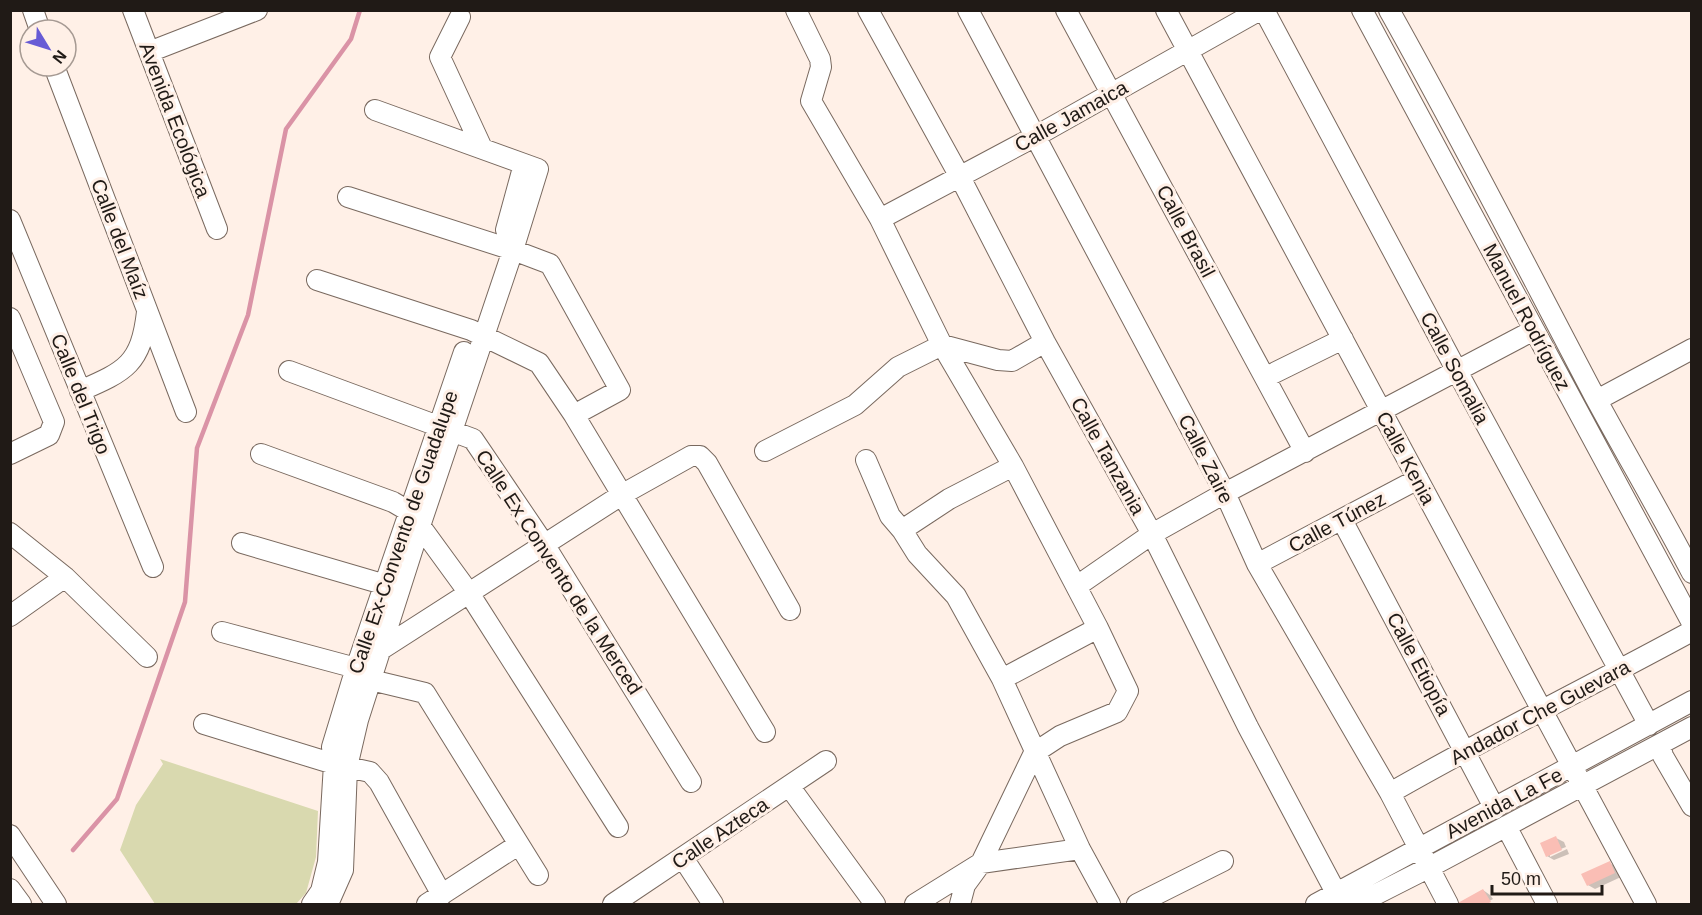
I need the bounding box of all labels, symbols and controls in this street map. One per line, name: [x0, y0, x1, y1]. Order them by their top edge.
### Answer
north arrow: [18, 18, 78, 78]
street label: Avenida Ecológica: [135, 39, 215, 201]
text: N: [49, 47, 70, 67]
street label: Calle Jamaica: [1011, 76, 1132, 156]
street label: Calle del Maíz: [87, 176, 153, 302]
street label: Calle Brasil: [1153, 181, 1219, 281]
street label: Manuel Rodríguez: [1479, 240, 1575, 394]
street label: Calle Somalia: [1416, 308, 1494, 428]
street label: Calle del Trigo: [47, 331, 115, 457]
street label: Calle Ex-Convento de Guadalupe: [344, 388, 462, 676]
street label: Calle Tanzania: [1067, 393, 1150, 519]
street label: Calle Kenia: [1372, 408, 1440, 509]
street label: Calle Zaire: [1174, 411, 1238, 507]
street label: Calle Ex Convento de la Merced: [472, 446, 646, 698]
street label: Calle Túnez: [1285, 487, 1389, 557]
street label: Calle Etiopía: [1383, 609, 1456, 720]
street label: Andador Che Guevara: [1446, 655, 1634, 769]
street label: Avenida La Fe: [1442, 763, 1566, 843]
street label: Calle Azteca: [668, 792, 773, 873]
scale bar: [1492, 858, 1602, 896]
text: 50 m: [1501, 869, 1541, 889]

